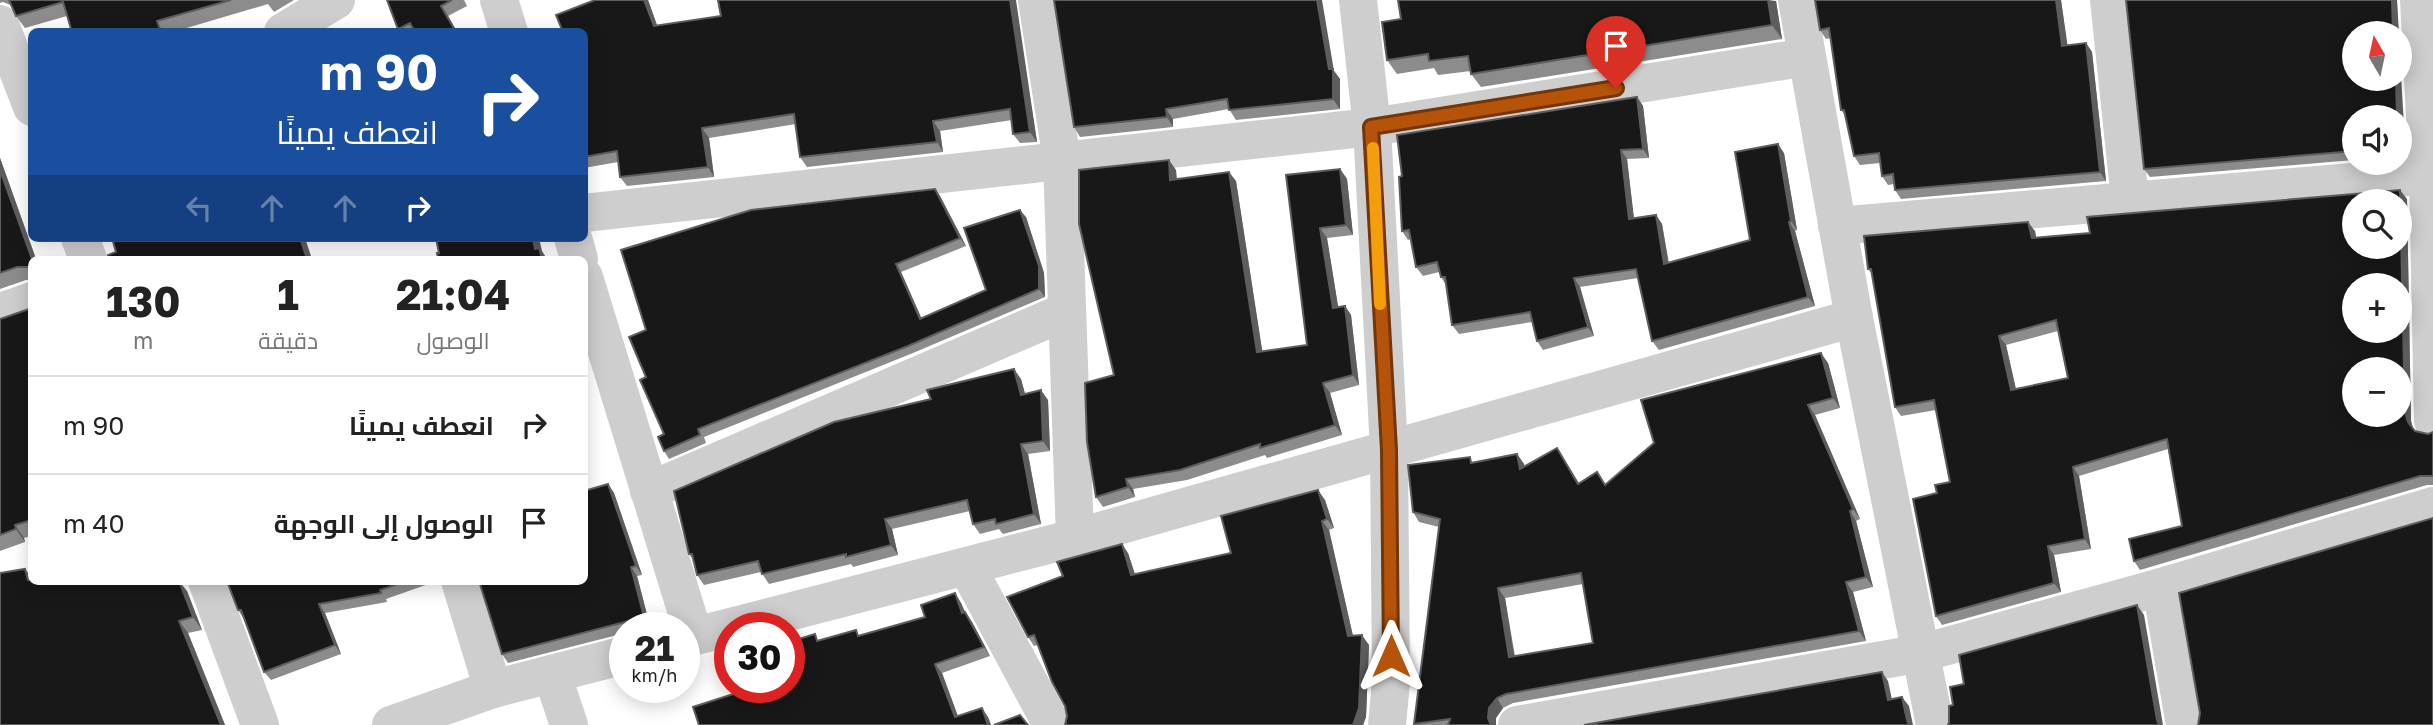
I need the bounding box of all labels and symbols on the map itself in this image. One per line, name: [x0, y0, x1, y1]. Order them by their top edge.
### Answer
pin: [1586, 16, 1646, 88]
north arrow: [2342, 21, 2412, 91]
speed limit sign: 30: [714, 612, 805, 703]
position arrow: [1354, 619, 1428, 693]

